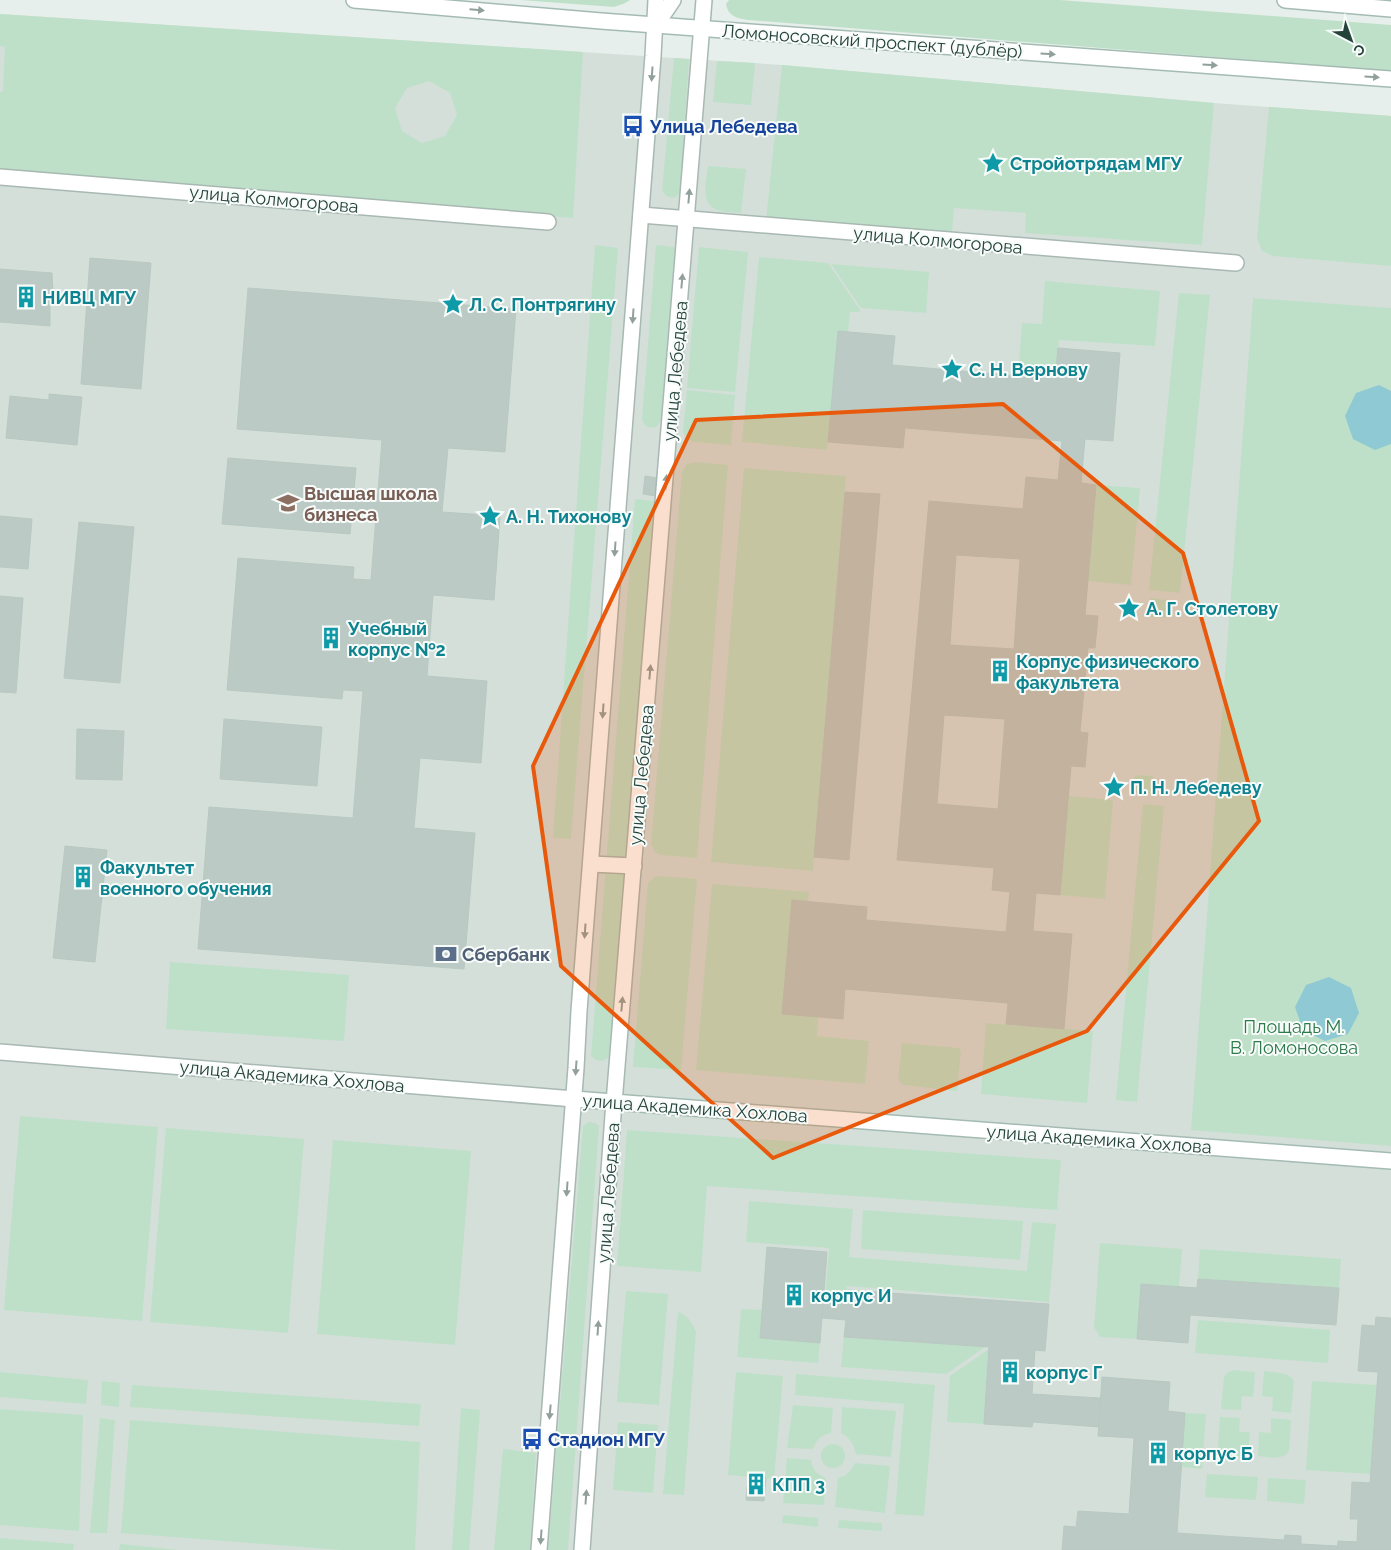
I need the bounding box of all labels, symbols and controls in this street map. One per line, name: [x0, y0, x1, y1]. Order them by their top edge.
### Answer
one-way arrow: [469, 6, 485, 14]
north arrow: [1326, 15, 1376, 65]
street label: Ломоносовский проспект (дублёр): [721, 20, 1023, 62]
text: С: [1350, 41, 1368, 59]
one-way arrow: [1040, 50, 1056, 58]
one-way arrow: [1202, 62, 1218, 70]
one-way arrow: [648, 66, 656, 82]
one-way arrow: [1365, 74, 1381, 82]
bus stop icon: Улица Лебедева: [620, 113, 646, 139]
place label: Улица Лебедева: [649, 116, 798, 137]
place icon: Стройотрядам МГУ: [980, 150, 1006, 176]
place label: Стройотрядам МГУ: [1010, 153, 1182, 174]
street label: улица Колмогорова: [188, 181, 360, 217]
one-way arrow: [685, 188, 693, 204]
street label: улица Колмогорова: [852, 222, 1024, 258]
one-way arrow: [678, 272, 686, 288]
building icon: НИВЦ МГУ: [13, 284, 39, 310]
place label: НИВЦ МГУ: [42, 287, 137, 308]
place icon: Л. С. Понтрягину: [440, 291, 466, 317]
place label: Л. С. Понтрягину: [469, 294, 616, 315]
street label: улица Лебедева: [658, 300, 692, 442]
one-way arrow: [629, 308, 637, 324]
place icon: С. Н. Вернову: [939, 356, 965, 382]
place label: С. Н. Вернову: [969, 359, 1088, 380]
one-way arrow: [662, 473, 670, 489]
place label: Высшая школа бизнеса: [304, 483, 437, 525]
school or university icon: Высшая школа бизнеса: [275, 490, 301, 516]
place icon: А. Н. Тихонову: [477, 503, 503, 529]
place label: А. Н. Тихонову: [506, 506, 631, 527]
one-way arrow: [611, 541, 619, 557]
place icon: А. Г. Столетову: [1116, 595, 1142, 621]
place label: А. Г. Столетову: [1146, 598, 1278, 619]
place label: Учебный корпус №2: [347, 618, 446, 660]
building icon: Учебный корпус №2: [318, 625, 344, 651]
place label: Корпус физического факультета: [1016, 651, 1199, 693]
building icon: Корпус физического факультета: [987, 658, 1013, 684]
one-way arrow: [646, 663, 654, 679]
one-way arrow: [598, 703, 606, 719]
street label: улица Лебедева: [624, 704, 658, 846]
place icon: П. Н. Лебедеву: [1101, 774, 1127, 800]
place label: П. Н. Лебедеву: [1130, 777, 1262, 798]
place label: Факультет военного обучения: [100, 857, 272, 899]
building icon: Факультет военного обучения: [70, 864, 96, 890]
one-way arrow: [581, 923, 589, 939]
bank icon: Сбербанк: [433, 941, 459, 967]
place label: Сбербанк: [462, 944, 550, 965]
one-way arrow: [619, 995, 627, 1011]
park label: Площадь М. В. Ломоносова: [1230, 1016, 1358, 1058]
street label: улица Академика Хохлова: [179, 1056, 405, 1096]
one-way arrow: [572, 1060, 580, 1076]
street label: улица Академика Хохлова: [582, 1090, 808, 1126]
street label: улица Академика Хохлова: [986, 1121, 1212, 1157]
street label: улица Лебедева: [593, 1122, 623, 1264]
one-way arrow: [562, 1182, 570, 1198]
building icon: корпус И: [781, 1282, 807, 1308]
place label: корпус И: [811, 1285, 892, 1306]
one-way arrow: [594, 1320, 602, 1336]
building icon: корпус Г: [997, 1359, 1023, 1385]
place label: корпус Г: [1026, 1362, 1103, 1383]
one-way arrow: [546, 1405, 554, 1421]
bus stop icon: Стадион МГУ: [519, 1426, 545, 1452]
place label: Стадион МГУ: [548, 1429, 665, 1450]
building icon: корпус Б: [1145, 1440, 1171, 1466]
place label: корпус Б: [1174, 1443, 1253, 1464]
building icon: КПП 3: [743, 1471, 769, 1497]
place label: КПП 3: [772, 1474, 825, 1495]
one-way arrow: [582, 1489, 590, 1505]
one-way arrow: [536, 1529, 544, 1545]

